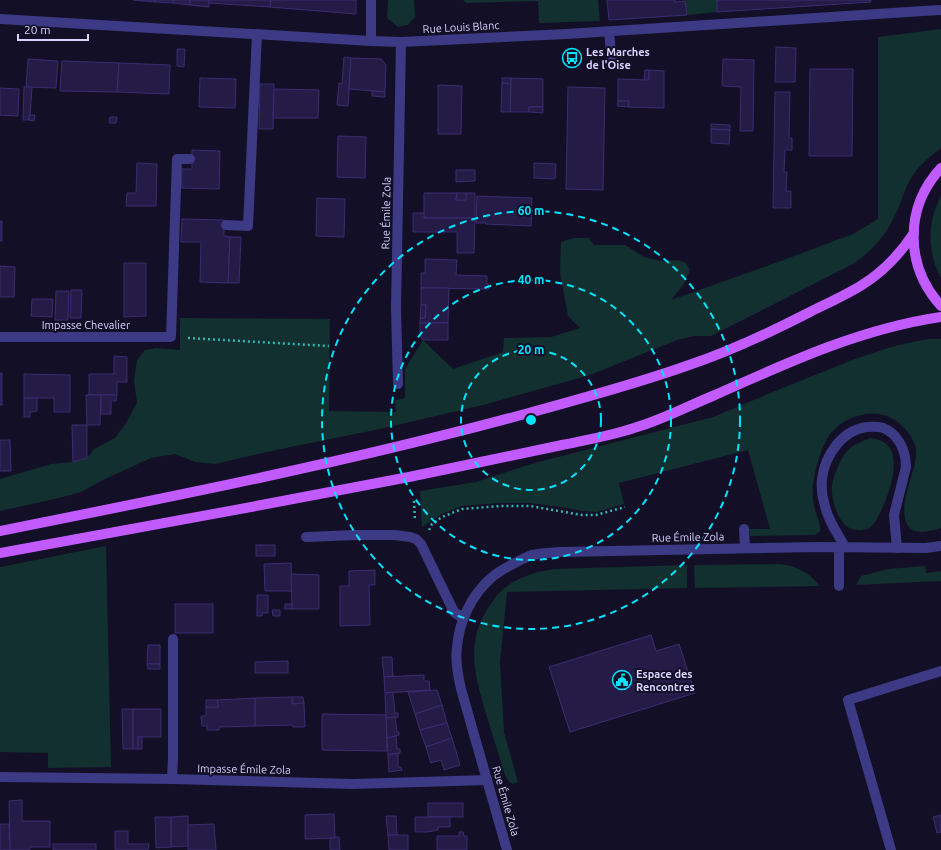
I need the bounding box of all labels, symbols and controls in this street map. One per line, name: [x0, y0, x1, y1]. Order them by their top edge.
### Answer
scale bar: [18, 16, 88, 42]
street label: Rue Louis Blanc: [422, 19, 500, 35]
text: 20 m: [24, 23, 51, 36]
place label: Les Marches de l'Oise: [586, 46, 650, 71]
bus stop icon: Les Marches de l'Oise: [561, 47, 583, 69]
street label: Rue Émile Zola: [378, 177, 393, 249]
text: 60 m: [518, 204, 544, 217]
text: 40 m: [518, 273, 544, 286]
street label: Impasse Chevalier: [42, 319, 131, 331]
text: 20 m: [518, 343, 544, 356]
centre of rings: [524, 413, 538, 427]
street label: Rue Émile Zola: [652, 529, 724, 544]
place label: Espace des Rencontres: [636, 668, 695, 693]
public building icon: Espace des Rencontres: [611, 669, 633, 691]
street label: Impasse Émile Zola: [197, 761, 291, 776]
street label: Rue Émile Zola: [490, 764, 523, 838]

